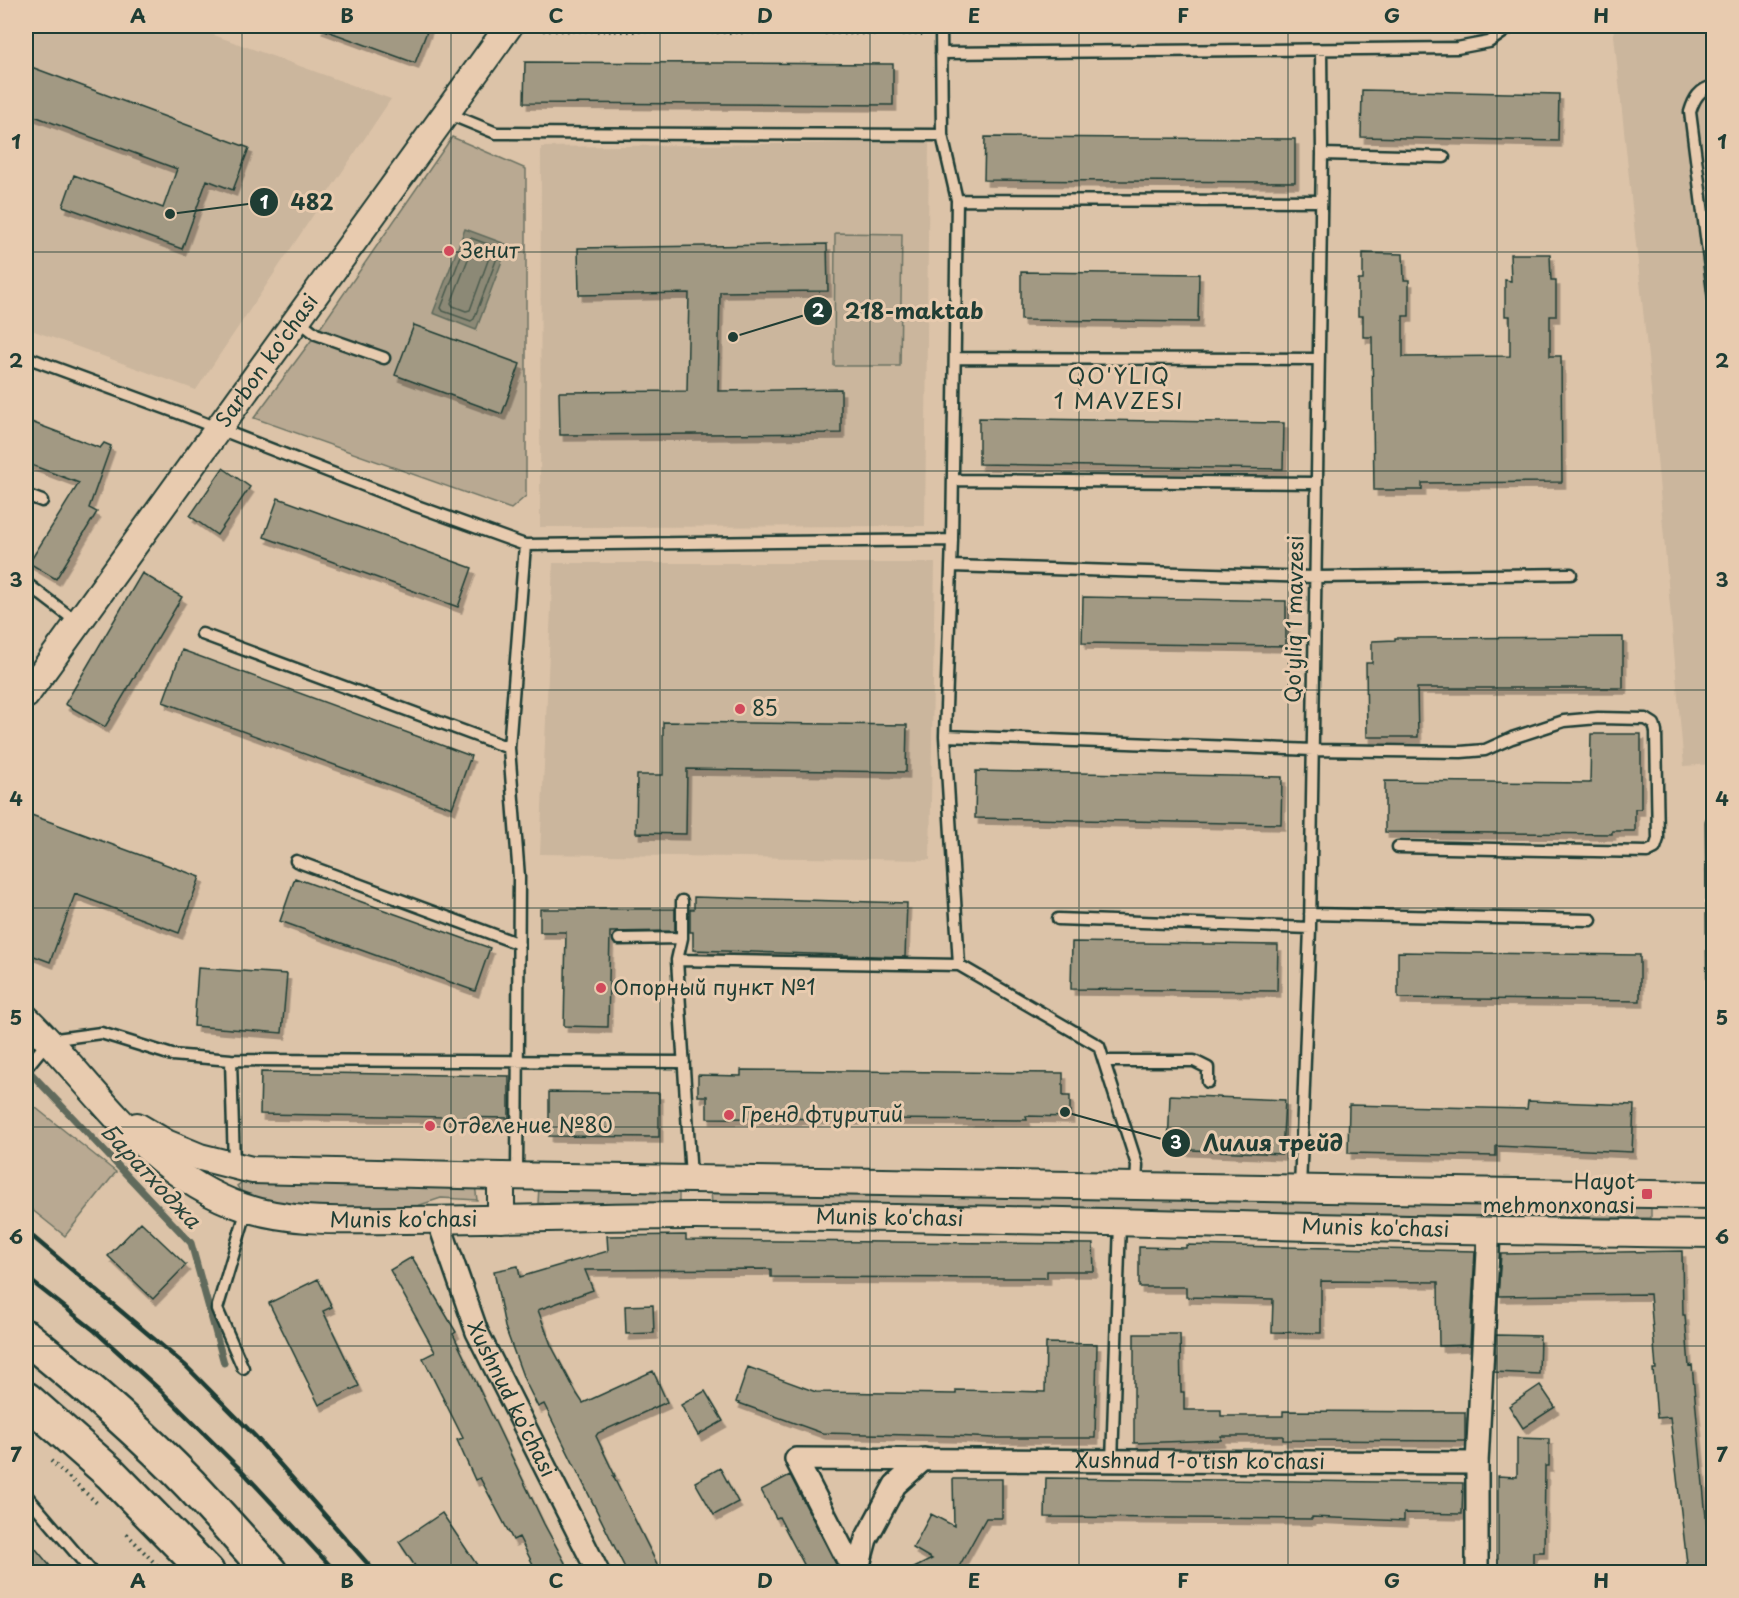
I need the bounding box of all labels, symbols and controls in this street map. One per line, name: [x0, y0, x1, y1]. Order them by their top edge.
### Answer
text: A: [130, 0, 146, 30]
text: B: [340, 0, 354, 30]
text: C: [548, 0, 564, 30]
text: D: [757, 0, 773, 30]
text: E: [968, 0, 980, 30]
text: F: [1177, 0, 1189, 30]
text: G: [1384, 0, 1400, 30]
text: H: [1593, 0, 1609, 30]
text: 1: [11, 126, 21, 156]
text: 1: [1717, 126, 1727, 156]
callout: 482: [249, 182, 346, 222]
text: 482: [291, 184, 333, 217]
text: 1: [260, 188, 269, 215]
place label: Зенит: [461, 233, 520, 265]
marker: Зенит: [442, 244, 456, 258]
street label: Sarbon ko'chasi: [206, 286, 325, 433]
callout: 218-maktab: [803, 291, 995, 331]
text: 218-maktab: [845, 293, 983, 326]
text: 2: [812, 296, 825, 323]
text: 2: [9, 345, 23, 375]
text: 2: [1715, 345, 1729, 375]
district label: QO'YLIQ 1 MAVZESI: [1054, 358, 1184, 416]
street label: Qo'yliq 1 mavzesi: [1276, 535, 1310, 703]
text: 3: [9, 564, 23, 594]
text: 3: [1715, 564, 1729, 594]
place label: 85: [752, 691, 778, 723]
marker: 85: [733, 702, 747, 716]
text: 4: [9, 783, 23, 813]
text: 4: [1715, 783, 1729, 813]
place label: Опорный пункт №1: [613, 970, 816, 1002]
marker: Опорный пункт №1: [594, 981, 608, 995]
text: 5: [10, 1002, 22, 1032]
text: 5: [1716, 1002, 1728, 1032]
place label: Гренд фтуритий: [741, 1097, 903, 1129]
place label: Отделение №80: [442, 1108, 613, 1140]
marker: Гренд фтуритий: [722, 1108, 736, 1122]
water label: Баратходжа: [95, 1115, 210, 1235]
marker: Отделение №80: [423, 1119, 437, 1133]
callout: Лилия трейд: [1161, 1123, 1355, 1163]
text: Лилия трейд: [1203, 1125, 1343, 1158]
text: 3: [1170, 1128, 1182, 1155]
place label: Hayot mehmonxonasi: [1482, 1164, 1635, 1220]
marker: Hayot mehmonxonasi: [1640, 1187, 1654, 1201]
street label: Munis ko'chasi: [815, 1199, 964, 1233]
street label: Munis ko'chasi: [329, 1201, 478, 1234]
street label: Munis ko'chasi: [1301, 1209, 1450, 1244]
text: 6: [9, 1221, 23, 1251]
text: 6: [1715, 1221, 1729, 1251]
street label: Xushnud ko'chasi: [460, 1316, 566, 1482]
text: 7: [10, 1439, 22, 1469]
text: 7: [1716, 1439, 1728, 1469]
street label: Xushnud 1-o'tish ko'chasi: [1075, 1443, 1325, 1476]
text: A: [130, 1565, 146, 1595]
text: B: [340, 1565, 354, 1595]
text: C: [548, 1565, 564, 1595]
text: D: [757, 1565, 773, 1595]
text: E: [968, 1565, 980, 1595]
text: F: [1177, 1565, 1189, 1595]
text: G: [1384, 1565, 1400, 1595]
text: H: [1593, 1565, 1609, 1595]

